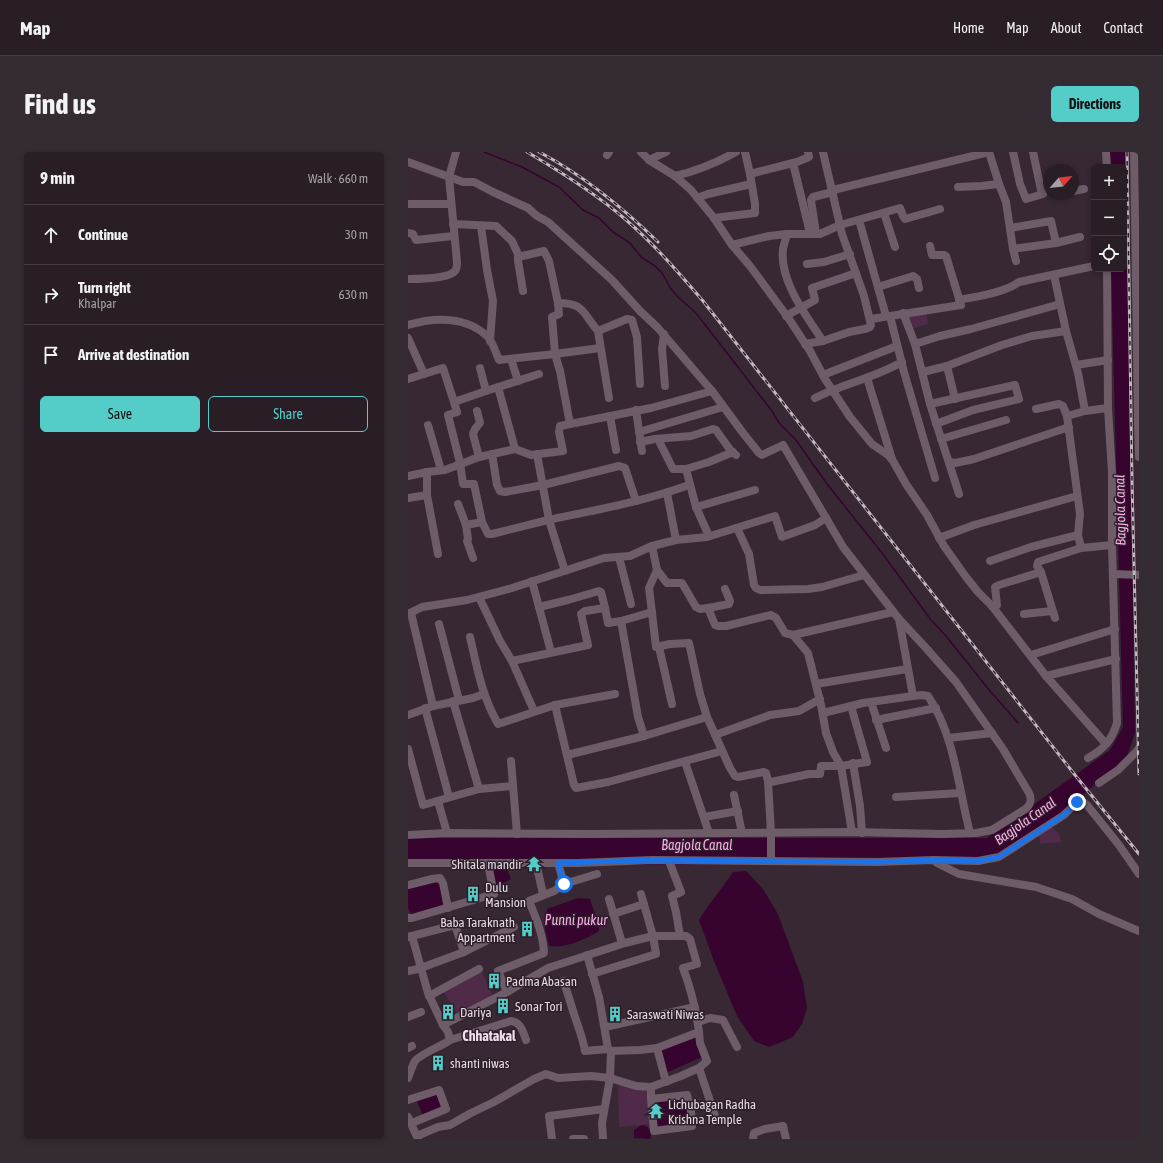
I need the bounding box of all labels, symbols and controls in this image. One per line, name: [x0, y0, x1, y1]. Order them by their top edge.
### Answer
text: Map: [20, 17, 51, 39]
text: Home: [953, 20, 984, 36]
text: Map: [1006, 20, 1029, 36]
text: About: [1051, 20, 1082, 36]
text: Contact: [1104, 20, 1143, 36]
button: Directions: [1051, 86, 1139, 122]
text: Find us: [24, 88, 96, 120]
north arrow: [1043, 164, 1079, 200]
map controls: [1091, 164, 1127, 272]
button: +: [1091, 164, 1127, 200]
text: 9 min: [40, 168, 75, 188]
text: Walk · 660 m: [308, 171, 368, 186]
button: −: [1091, 200, 1127, 236]
icon: ahead: [40, 224, 62, 246]
text: Continue: [78, 226, 128, 243]
text: 30 m: [345, 227, 368, 242]
button: locate: [1091, 236, 1127, 272]
text: Turn right: [78, 279, 131, 296]
icon: right: [40, 284, 62, 306]
text: 630 m: [339, 287, 368, 302]
text: Khalpar: [78, 296, 116, 311]
icon: arrive: [40, 344, 62, 366]
text: Arrive at destination: [78, 346, 189, 363]
button: Save: [40, 396, 200, 432]
button: Share: [208, 396, 368, 432]
water label: Bagjola Canal: [1111, 474, 1129, 546]
route end: [1068, 793, 1086, 811]
water label: Bagjola Canal: [991, 794, 1059, 848]
water label: Bagjola Canal: [661, 837, 733, 853]
temple icon: Shitala mandir: [525, 855, 543, 873]
place label: Shitala mandir: [451, 857, 522, 872]
route start: [555, 875, 573, 893]
place label: Dulu Mansion: [485, 880, 526, 910]
building icon: Dulu Mansion: [464, 885, 482, 903]
water label: Punni pukur: [545, 912, 608, 928]
place label: Baba Taraknath Appartment: [440, 915, 515, 945]
building icon: Baba Taraknath Appartment: [518, 920, 536, 938]
building icon: Padma Abasan: [485, 972, 503, 990]
place label: Padma Abasan: [506, 974, 577, 989]
building icon: Sonar Tori: [494, 997, 512, 1015]
place label: Sonar Tori: [515, 999, 562, 1014]
building icon: Dariya: [439, 1003, 457, 1021]
place label: Dariya: [460, 1005, 491, 1020]
building icon: Saraswati Niwas: [606, 1005, 624, 1023]
place label: Saraswati Niwas: [627, 1007, 704, 1022]
district label: Chhatakal: [462, 1028, 516, 1044]
building icon: shanti niwas: [429, 1054, 447, 1072]
place label: shanti niwas: [450, 1056, 510, 1071]
place label: Lichubagan Radha Krishna Temple: [668, 1097, 756, 1127]
temple icon: Lichubagan Radha Krishna Temple: [647, 1102, 665, 1120]

